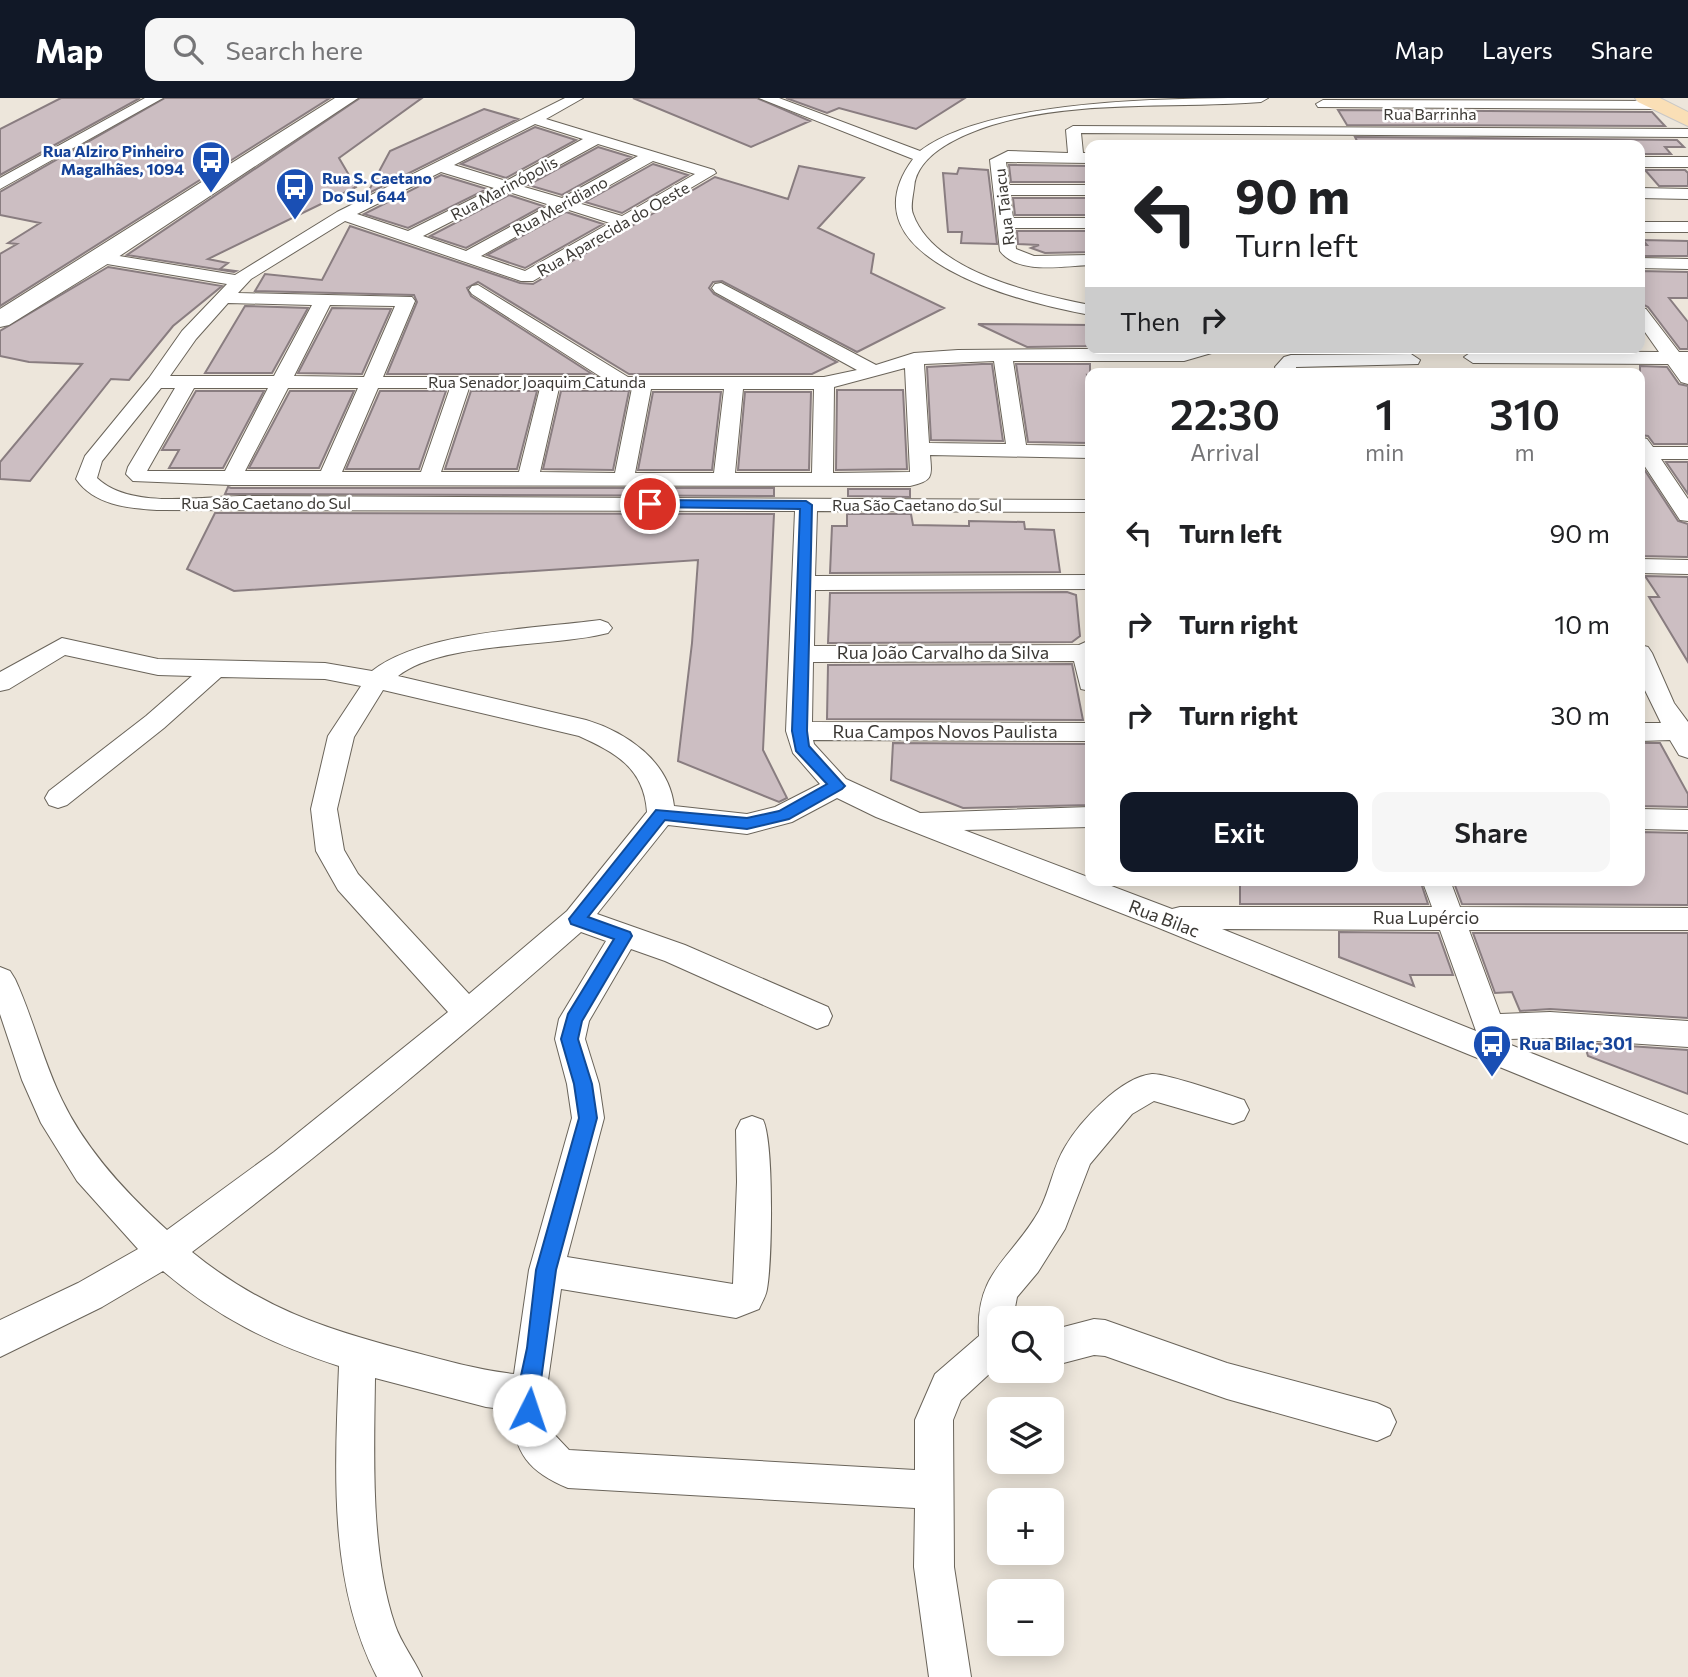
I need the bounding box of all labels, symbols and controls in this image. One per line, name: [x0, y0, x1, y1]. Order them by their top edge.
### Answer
search box: [145, 18, 635, 81]
text: Map: [35, 29, 103, 70]
icon: search: [169, 30, 207, 68]
text: Search here: [225, 34, 363, 65]
text: Map: [1395, 35, 1444, 64]
text: Layers: [1482, 35, 1553, 64]
text: Share: [1591, 35, 1653, 64]
street label: Rua Barrinha: [1383, 104, 1477, 123]
bus stop icon: Rua Alziro Pinheiro Magalhães, 1094: [190, 139, 232, 194]
place label: Rua Alziro Pinheiro Magalhães, 1094: [43, 141, 184, 178]
street label: Rua Marinópolis: [447, 151, 560, 224]
text: 90 m: [1235, 164, 1350, 224]
bus stop icon: Rua S. Caetano Do Sul, 644: [274, 166, 316, 221]
street label: Rua Taiacu: [989, 167, 1018, 247]
place label: Rua S. Caetano Do Sul, 644: [322, 168, 433, 205]
icon: left: [1120, 168, 1211, 259]
street label: Rua Meridiano: [509, 172, 611, 239]
street label: Rua Aparecida do Oeste: [533, 177, 692, 280]
text: Turn left: [1235, 224, 1359, 264]
icon: right: [1194, 301, 1232, 339]
text: Then: [1120, 305, 1180, 336]
street label: Rua Senador Joaquim Catunda: [428, 372, 646, 391]
text: 22:30: [1170, 387, 1280, 439]
text: 1: [1375, 387, 1394, 439]
text: 310: [1489, 387, 1560, 439]
text: Arrival: [1190, 438, 1260, 466]
text: min: [1365, 438, 1404, 466]
text: m: [1515, 438, 1535, 466]
pin: [620, 474, 680, 534]
icon: arrive: [631, 485, 669, 523]
street label: Rua São Caetano do Sul: [181, 493, 351, 512]
street label: Rua São Caetano do Sul: [832, 495, 1002, 514]
icon: left: [1120, 514, 1158, 552]
text: Turn left: [1179, 517, 1282, 548]
text: 90 m: [1550, 517, 1610, 548]
icon: right: [1120, 605, 1158, 643]
text: Turn right: [1179, 608, 1298, 639]
text: 10 m: [1554, 608, 1610, 639]
street label: Rua João Carvalho da Silva: [837, 641, 1049, 663]
icon: right: [1120, 696, 1158, 734]
text: Turn right: [1179, 699, 1298, 730]
text: 30 m: [1551, 699, 1610, 730]
street label: Rua Campos Novos Paulista: [832, 720, 1058, 742]
button: Exit: [1120, 792, 1358, 872]
button: Share: [1372, 792, 1610, 872]
street label: Rua Bilac: [1126, 895, 1203, 942]
street label: Rua Lupércio: [1373, 906, 1479, 928]
bus stop icon: Rua Bilac, 301: [1471, 1023, 1513, 1078]
place label: Rua Bilac, 301: [1519, 1032, 1633, 1054]
map controls: [987, 1306, 1064, 1656]
button: search: [987, 1306, 1064, 1383]
position arrow: [492, 1373, 566, 1447]
button: layers: [987, 1397, 1064, 1474]
button: +: [987, 1488, 1064, 1565]
button: −: [987, 1579, 1064, 1656]

